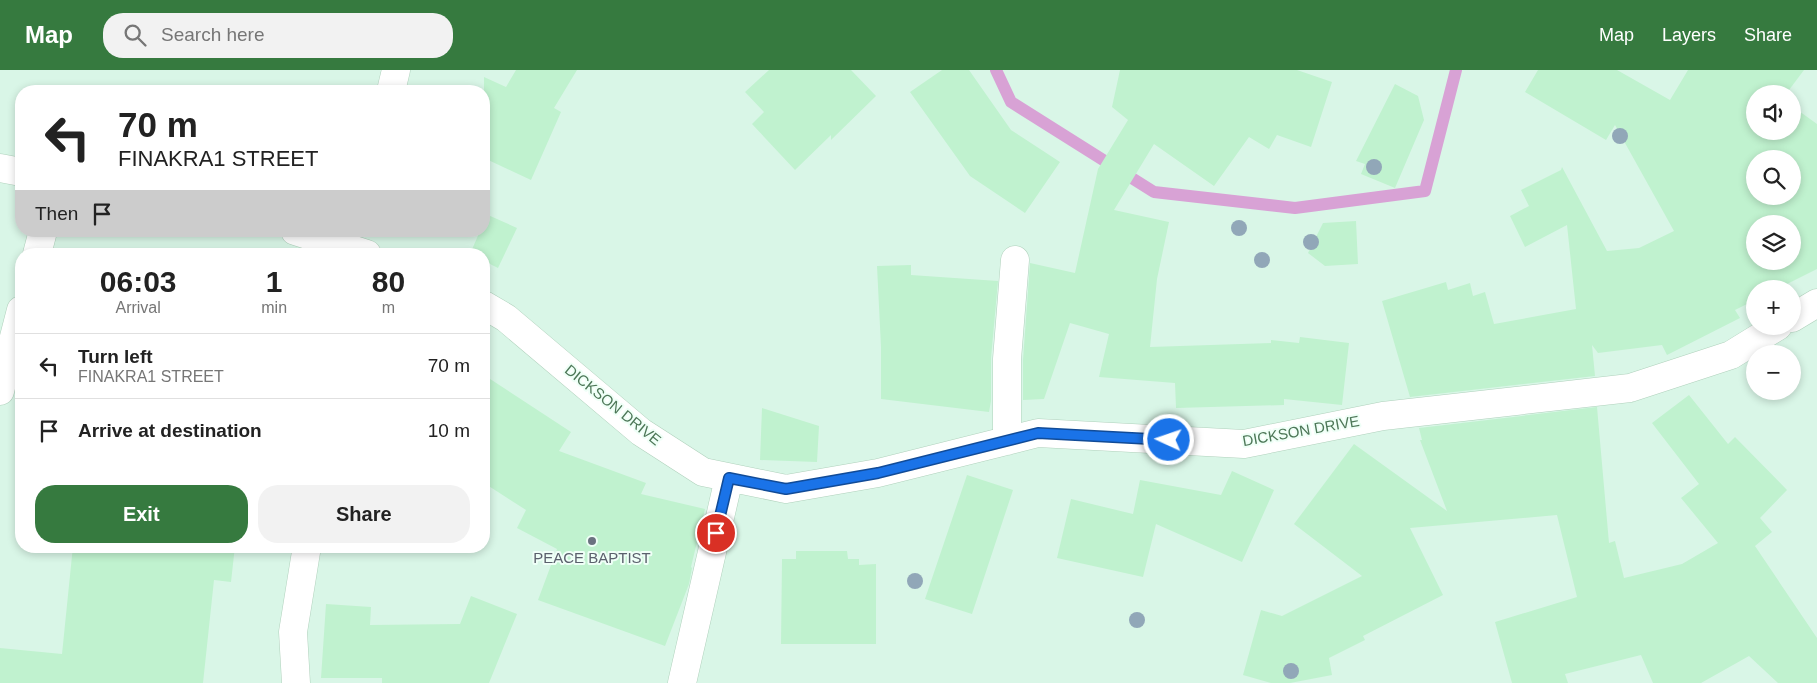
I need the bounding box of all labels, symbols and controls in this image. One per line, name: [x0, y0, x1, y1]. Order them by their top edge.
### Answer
search box: [103, 13, 453, 58]
text: Map: [25, 21, 73, 48]
icon: search: [121, 21, 149, 49]
text: Search here: [161, 24, 265, 45]
text: Map: [1599, 25, 1634, 45]
text: Layers: [1662, 25, 1716, 45]
text: Share: [1744, 25, 1792, 45]
map controls: [1746, 85, 1801, 400]
button: sound: [1746, 85, 1801, 140]
icon: left: [35, 105, 100, 170]
text: 70 m: [118, 105, 198, 144]
text: FINAKRA1 STREET: [118, 146, 318, 171]
button: search: [1746, 150, 1801, 205]
icon: arrive: [88, 200, 116, 228]
text: Then: [35, 203, 78, 224]
button: layers: [1746, 215, 1801, 270]
text: 06:03: [100, 265, 177, 298]
text: 1: [266, 265, 283, 298]
text: 80: [372, 265, 405, 298]
button: +: [1746, 280, 1801, 335]
text: Arrival: [115, 299, 161, 316]
text: min: [261, 299, 287, 316]
text: m: [382, 299, 395, 316]
button: −: [1746, 345, 1801, 400]
text: Turn left: [78, 346, 153, 367]
icon: left: [35, 352, 63, 380]
text: 70 m: [428, 355, 470, 376]
street label: DICKSON DRIVE: [562, 361, 665, 448]
text: FINAKRA1 STREET: [78, 368, 224, 385]
street label: DICKSON DRIVE: [1241, 412, 1361, 449]
position arrow: [1142, 413, 1194, 465]
icon: arrive: [35, 417, 63, 445]
text: Arrive at destination: [78, 420, 262, 441]
text: 10 m: [428, 420, 470, 441]
button: Exit: [35, 485, 248, 543]
button: Share: [258, 485, 470, 543]
pin: [695, 512, 737, 554]
icon: arrive: [702, 519, 730, 547]
marker: PEACE BAPTIST: [586, 535, 598, 547]
place label: PEACE BAPTIST: [533, 549, 651, 566]

